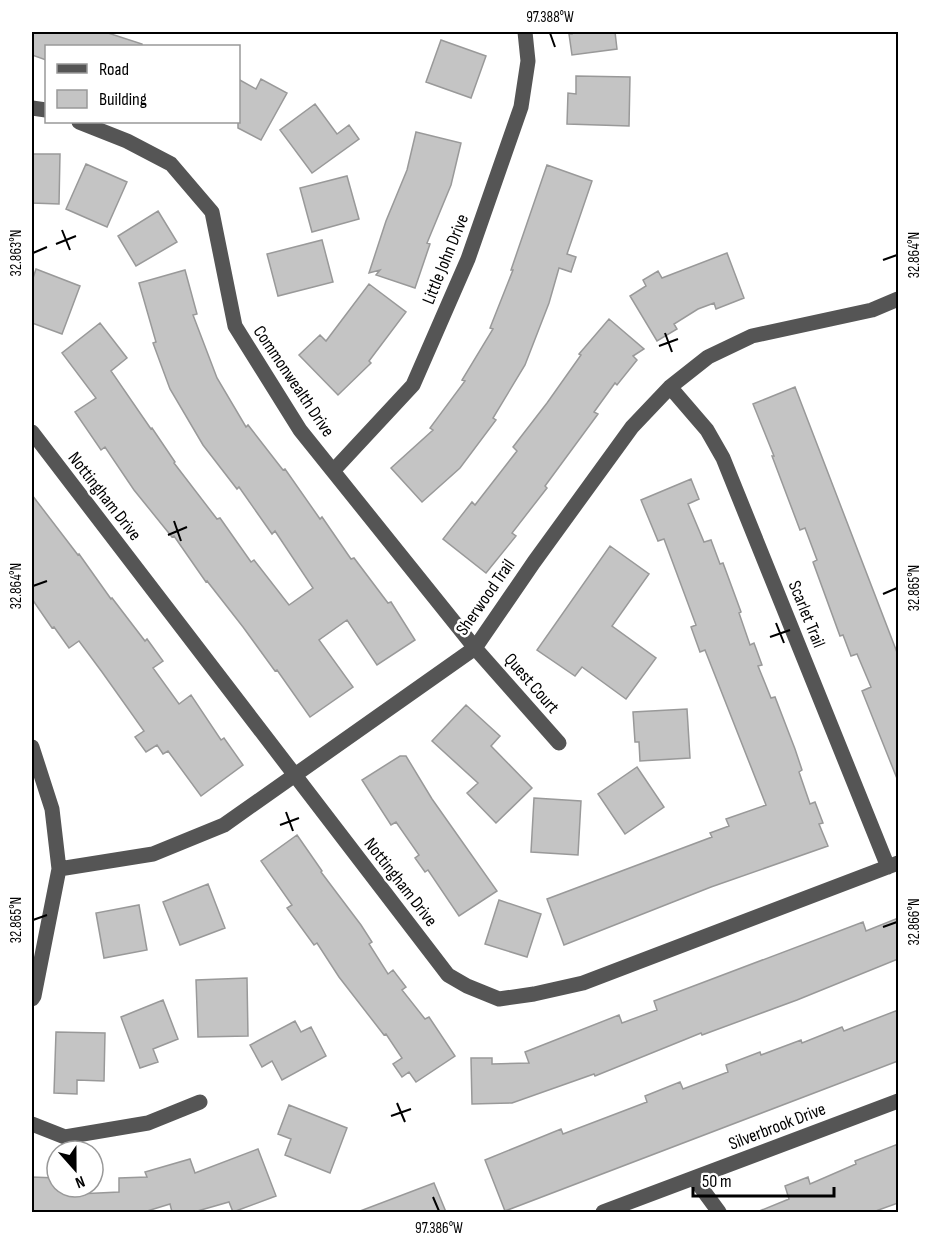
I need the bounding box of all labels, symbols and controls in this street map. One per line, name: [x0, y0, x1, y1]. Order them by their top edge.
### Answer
text: 97.388°W: [526, 8, 574, 27]
legend: [45, 45, 240, 123]
text: Road: [99, 59, 129, 80]
text: Building: [99, 89, 147, 110]
street label: Little John Drive: [418, 211, 473, 307]
text: 32.863°N: [7, 230, 26, 276]
text: 32.864°N: [905, 232, 924, 278]
street label: Commonwealth Drive: [249, 322, 338, 441]
street label: Nottingham Drive: [64, 448, 146, 545]
street label: Sherwood Trail: [452, 555, 519, 639]
text: 32.864°N: [7, 563, 26, 609]
text: 32.865°N: [905, 565, 924, 611]
street label: Scarlet Trail: [784, 578, 829, 651]
street label: Quest Court: [500, 649, 564, 718]
street label: Nottingham Drive: [360, 834, 442, 931]
text: 32.865°N: [7, 897, 26, 943]
text: 32.866°N: [905, 898, 924, 946]
street label: Silverbrook Drive: [726, 1098, 829, 1155]
north arrow: [45, 1139, 105, 1199]
scale bar: [693, 1160, 834, 1198]
text: N: [72, 1171, 87, 1192]
text: 50 m: [702, 1171, 732, 1192]
text: 97.386°W: [415, 1219, 463, 1238]

